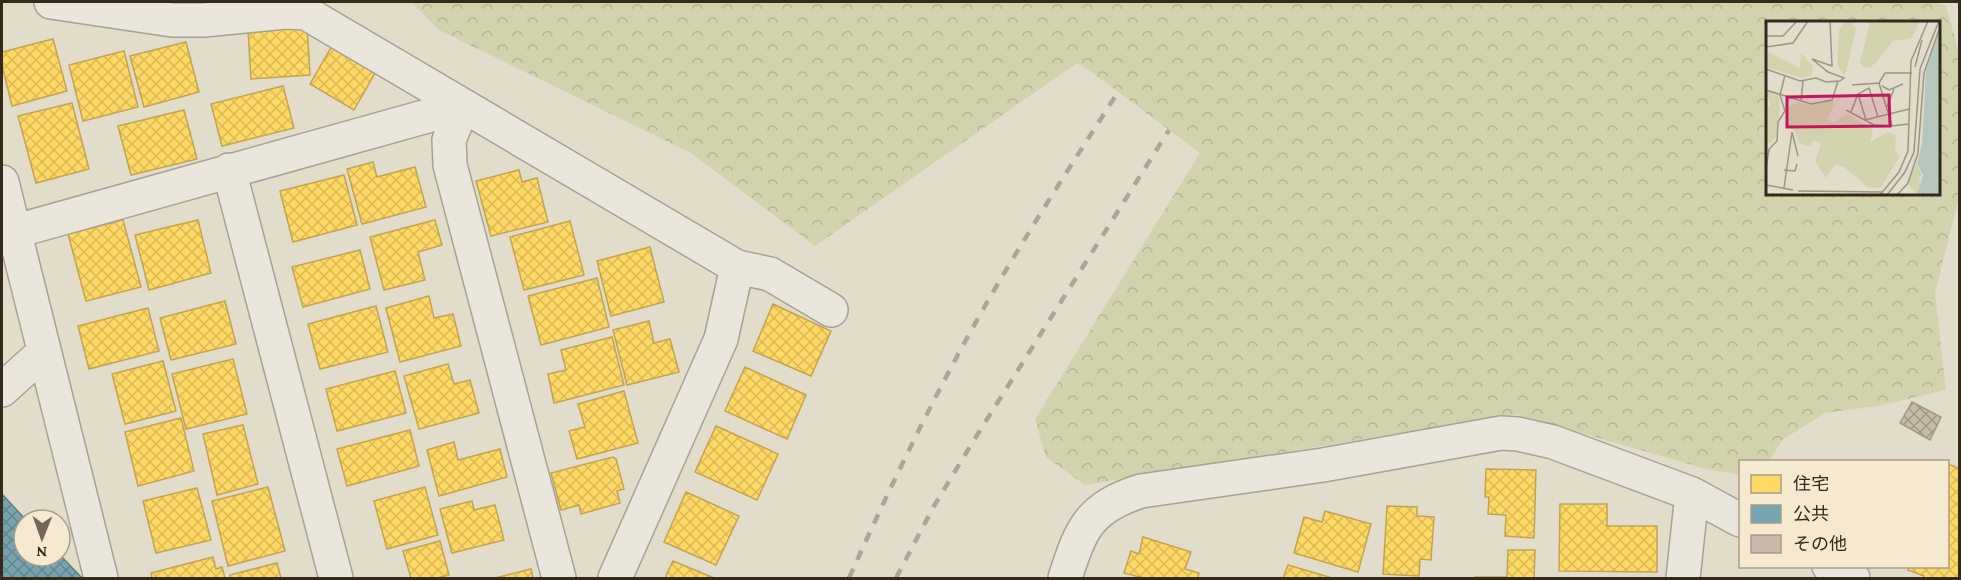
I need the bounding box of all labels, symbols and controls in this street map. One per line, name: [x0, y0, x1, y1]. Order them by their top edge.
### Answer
inset map: [1766, 21, 1940, 195]
legend: [1739, 460, 1949, 568]
text: 住宅: [1793, 474, 1829, 494]
text: 公共: [1793, 504, 1829, 524]
north arrow: [12, 508, 72, 568]
text: その他: [1793, 534, 1847, 554]
text: N: [36, 544, 47, 561]

